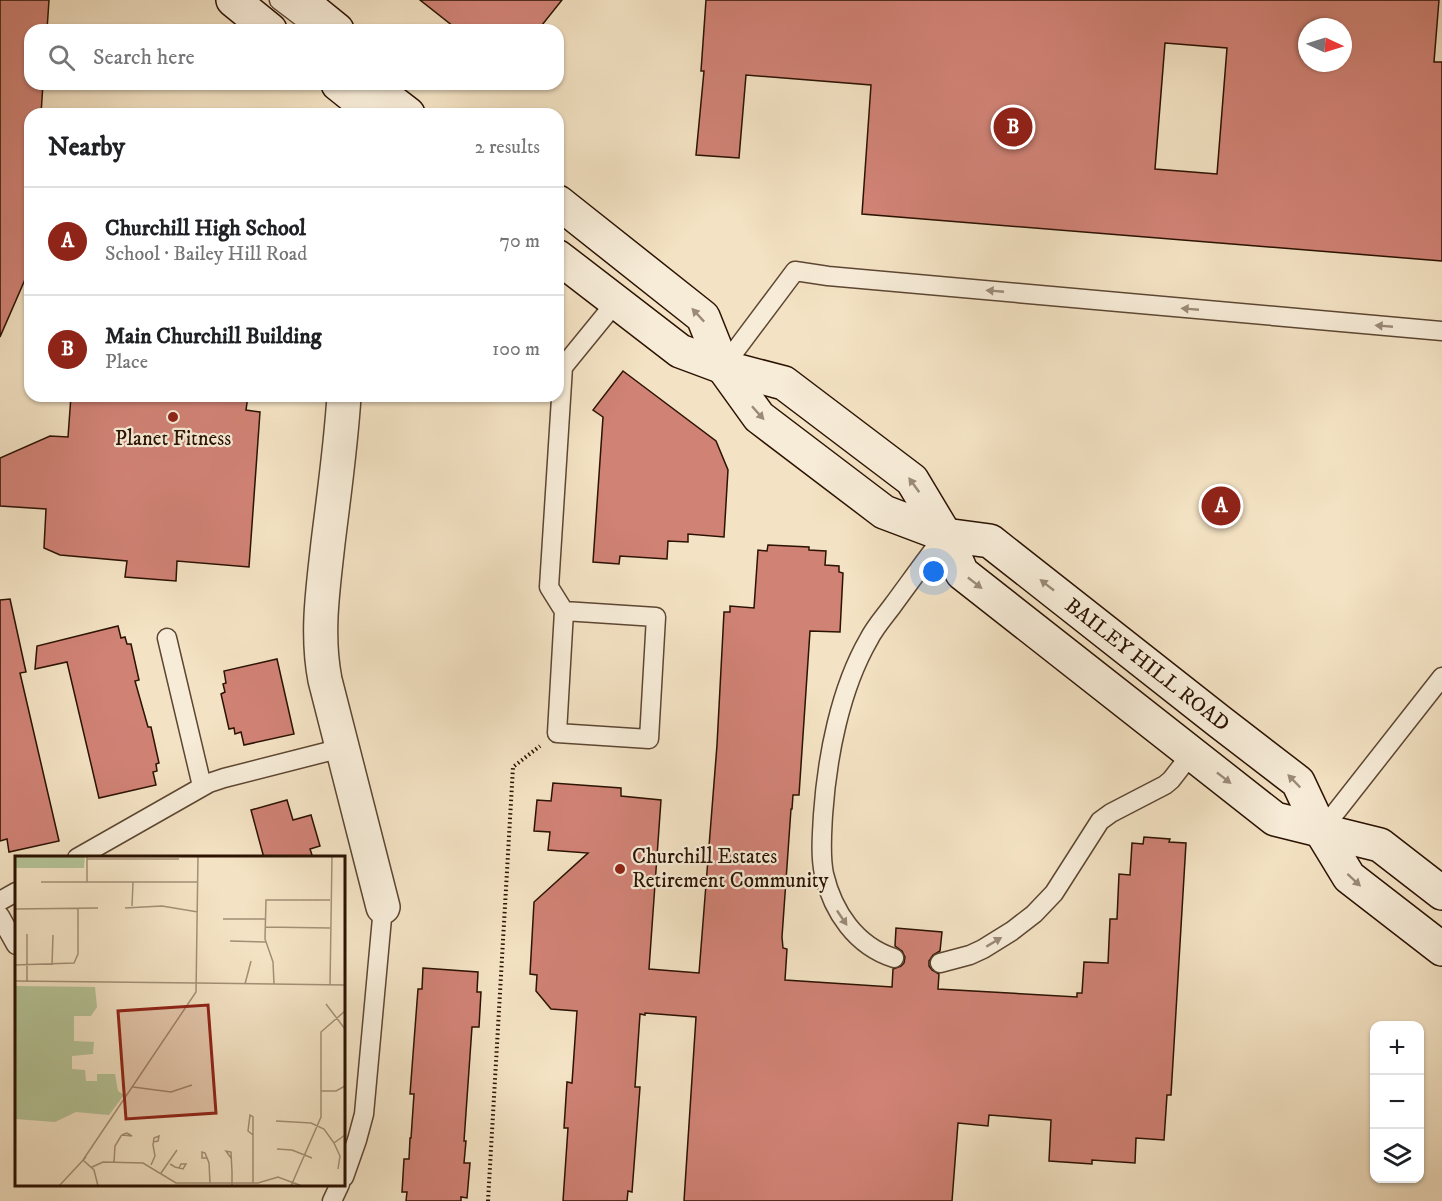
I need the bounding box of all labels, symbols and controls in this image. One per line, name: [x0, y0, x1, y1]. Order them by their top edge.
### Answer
north arrow: [1298, 18, 1352, 72]
search box: [24, 24, 564, 90]
icon: search: [45, 41, 78, 74]
text: Search here: [93, 44, 195, 71]
pin: B: [994, 104, 1032, 150]
text: Nearby: [48, 131, 125, 164]
text: 2 results: [475, 135, 540, 160]
text: Churchill High School: [105, 215, 306, 242]
text: A: [61, 229, 74, 254]
text: 70 m: [499, 229, 540, 254]
text: School · Bailey Hill Road: [105, 242, 307, 267]
one-way arrow: [986, 286, 1005, 296]
one-way arrow: [1180, 304, 1199, 314]
one-way arrow: [691, 307, 705, 322]
one-way arrow: [1374, 321, 1393, 331]
text: Main Churchill Building: [105, 323, 321, 350]
text: B: [61, 337, 74, 362]
text: 100 m: [492, 337, 540, 362]
text: Place: [105, 350, 148, 375]
one-way arrow: [751, 406, 765, 421]
marker: Planet Fitness: [166, 410, 180, 424]
place label: Planet Fitness: [115, 426, 231, 452]
one-way arrow: [908, 478, 920, 494]
pin: A: [1202, 484, 1240, 528]
your location: [919, 557, 948, 586]
one-way arrow: [967, 577, 983, 590]
one-way arrow: [1039, 580, 1054, 592]
street label: BAILEY HILL ROAD: [1060, 593, 1234, 737]
one-way arrow: [1216, 772, 1232, 785]
one-way arrow: [1287, 773, 1301, 788]
place label: Churchill Estates Retirement Community: [632, 844, 830, 894]
inset map: [15, 856, 345, 1186]
marker: Churchill Estates Retirement Community: [613, 862, 627, 876]
one-way arrow: [1346, 872, 1360, 886]
one-way arrow: [836, 910, 847, 926]
one-way arrow: [986, 936, 1002, 947]
map controls: [1370, 1021, 1424, 1183]
button: +: [1370, 1021, 1424, 1075]
button: −: [1370, 1075, 1424, 1129]
button: layers: [1370, 1129, 1424, 1183]

